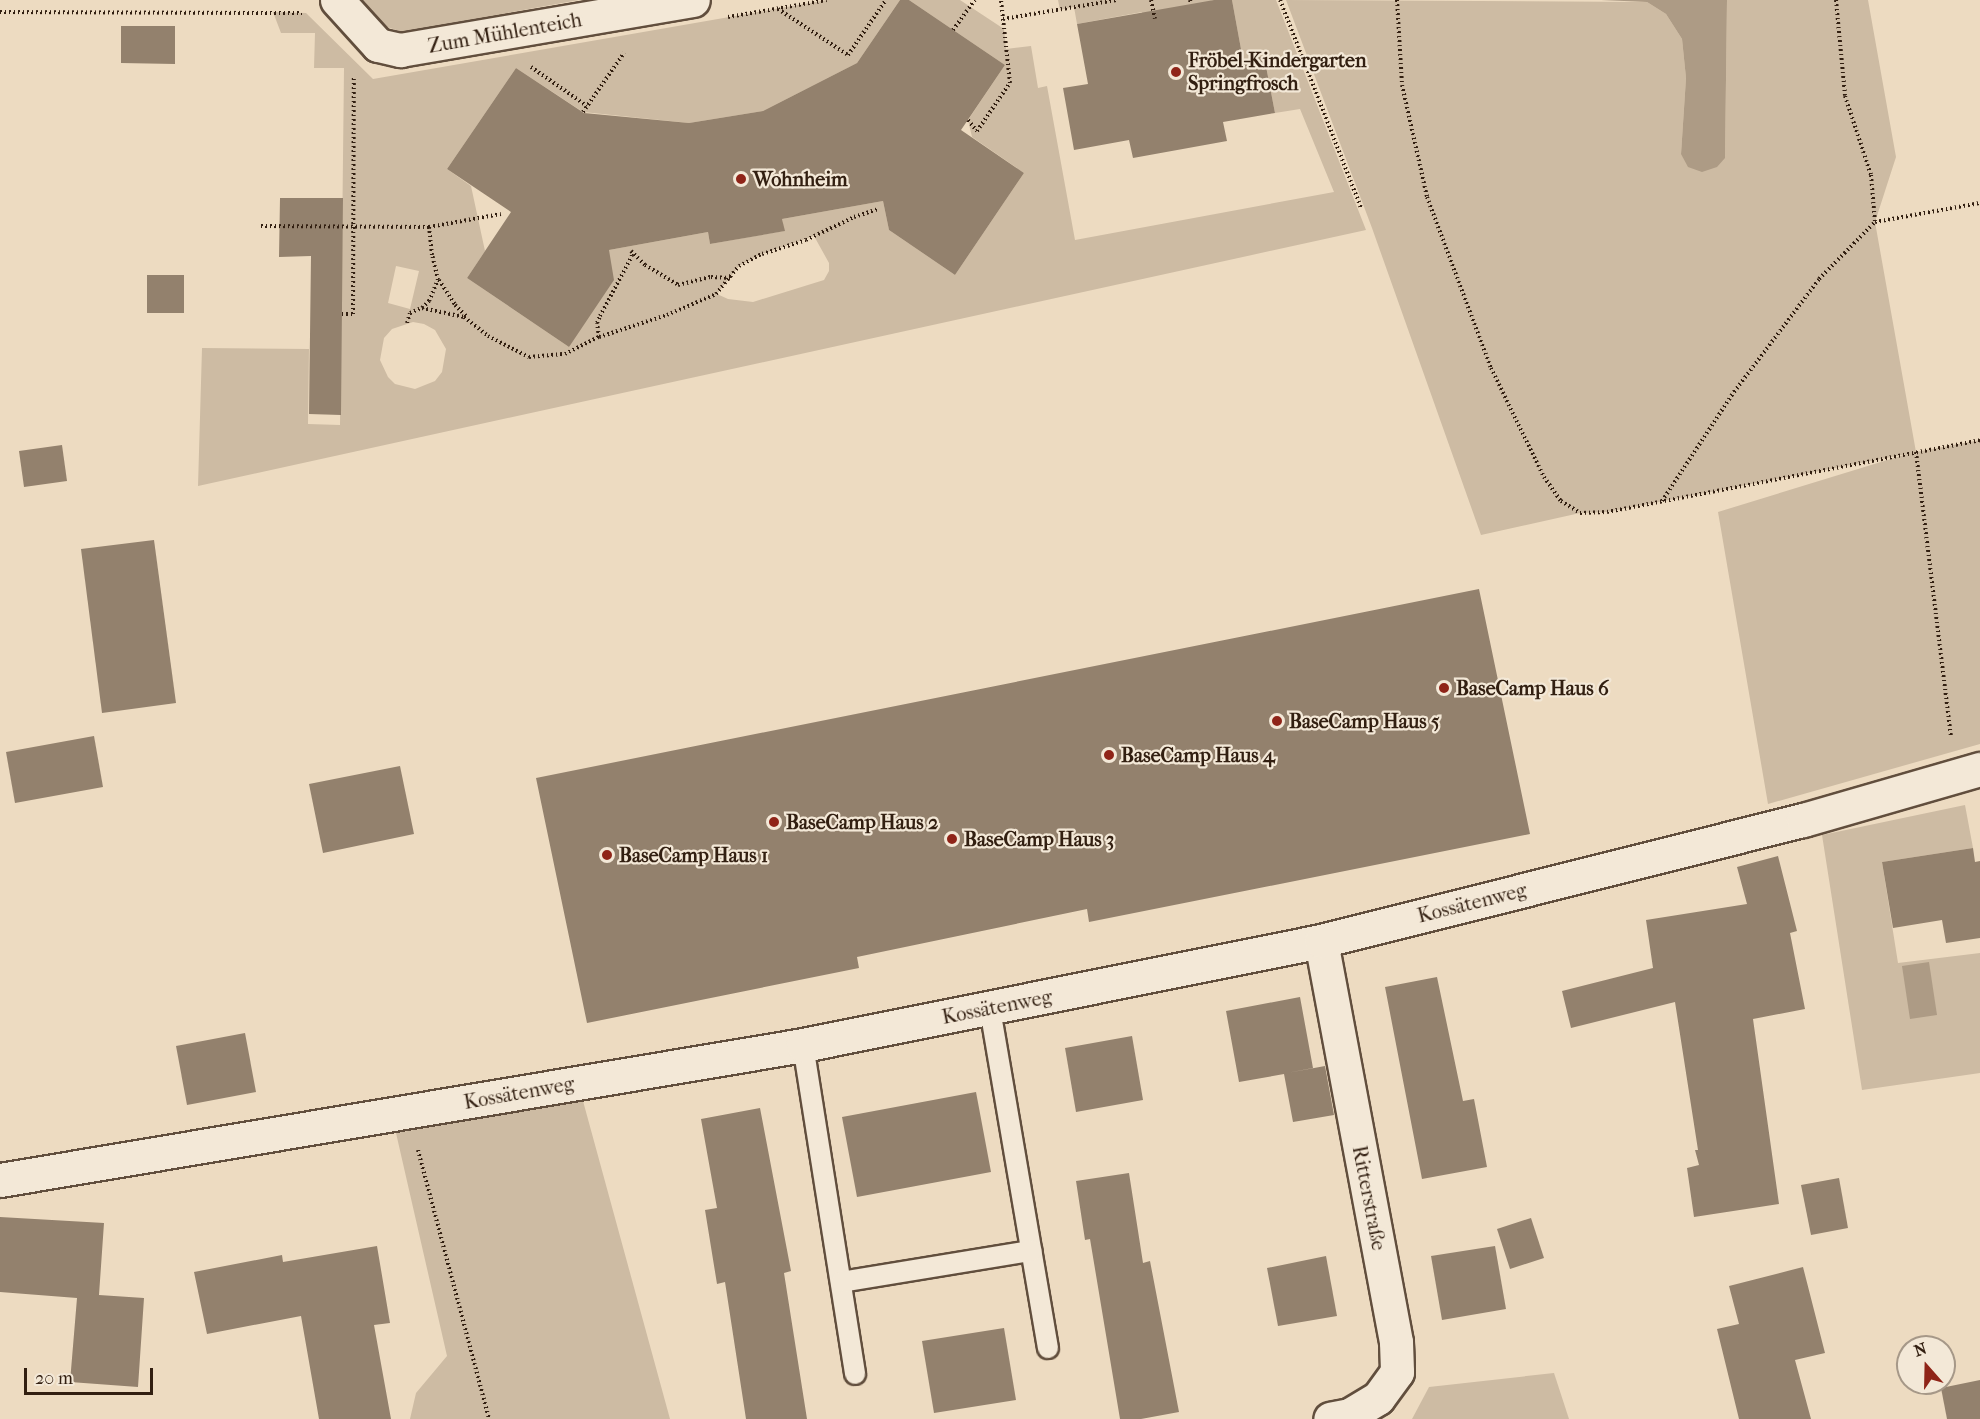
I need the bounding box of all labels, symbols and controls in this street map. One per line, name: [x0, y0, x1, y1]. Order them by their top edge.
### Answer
street label: Zum Mühlenteich: [426, 8, 584, 58]
place label: Fröbel-Kindergarten Springfrosch: [1188, 48, 1367, 95]
marker: Fröbel-Kindergarten Springfrosch: [1169, 65, 1183, 79]
place label: Wohnheim: [753, 167, 848, 191]
marker: Wohnheim: [734, 172, 748, 186]
place label: BaseCamp Haus 6: [1456, 676, 1609, 700]
marker: BaseCamp Haus 6: [1437, 681, 1451, 695]
place label: BaseCamp Haus 5: [1289, 709, 1440, 733]
marker: BaseCamp Haus 5: [1270, 714, 1284, 728]
place label: BaseCamp Haus 4: [1121, 743, 1275, 767]
marker: BaseCamp Haus 4: [1102, 748, 1116, 762]
place label: BaseCamp Haus 2: [786, 810, 938, 834]
marker: BaseCamp Haus 2: [767, 815, 781, 829]
place label: BaseCamp Haus 3: [964, 827, 1114, 851]
marker: BaseCamp Haus 3: [945, 832, 959, 846]
place label: BaseCamp Haus 1: [619, 843, 768, 867]
marker: BaseCamp Haus 1: [600, 848, 614, 862]
street label: Kossätenweg: [1415, 878, 1529, 928]
street label: Kossätenweg: [940, 985, 1054, 1029]
street label: Kossätenweg: [462, 1071, 576, 1115]
street label: Ritterstraße: [1347, 1144, 1391, 1252]
north arrow: [1896, 1335, 1956, 1395]
text: N: [1911, 1338, 1929, 1361]
scale bar: [27, 1356, 156, 1394]
text: 20 m: [35, 1368, 73, 1389]

